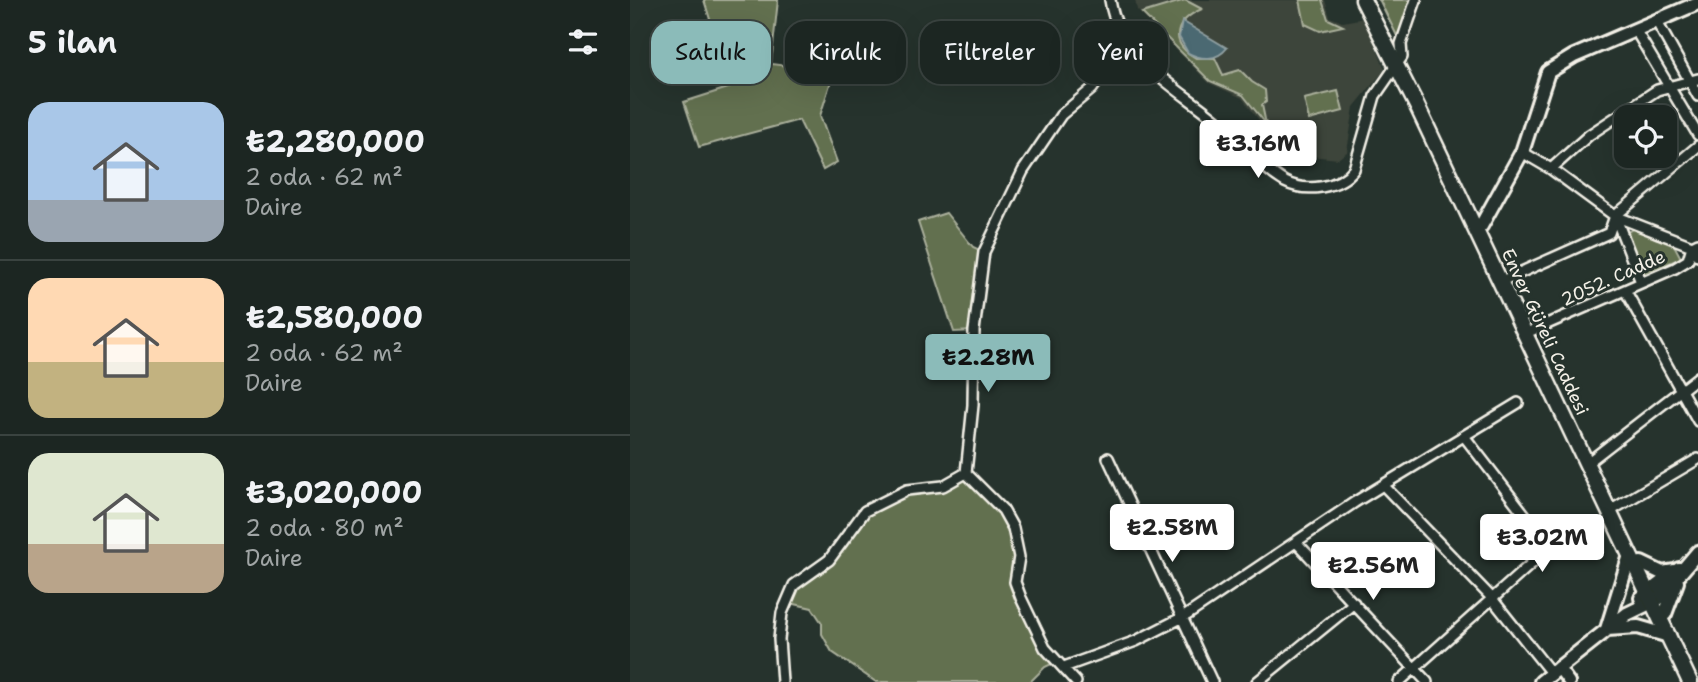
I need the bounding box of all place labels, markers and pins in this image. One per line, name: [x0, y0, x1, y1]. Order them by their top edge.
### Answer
pin: ₺3.16M: [1201, 120, 1315, 180]
pin: ₺2.28M: [931, 334, 1045, 394]
pin: ₺2.58M: [1115, 504, 1229, 564]
pin: ₺3.02M: [1485, 514, 1599, 574]
pin: ₺2.56M: [1316, 542, 1430, 602]

